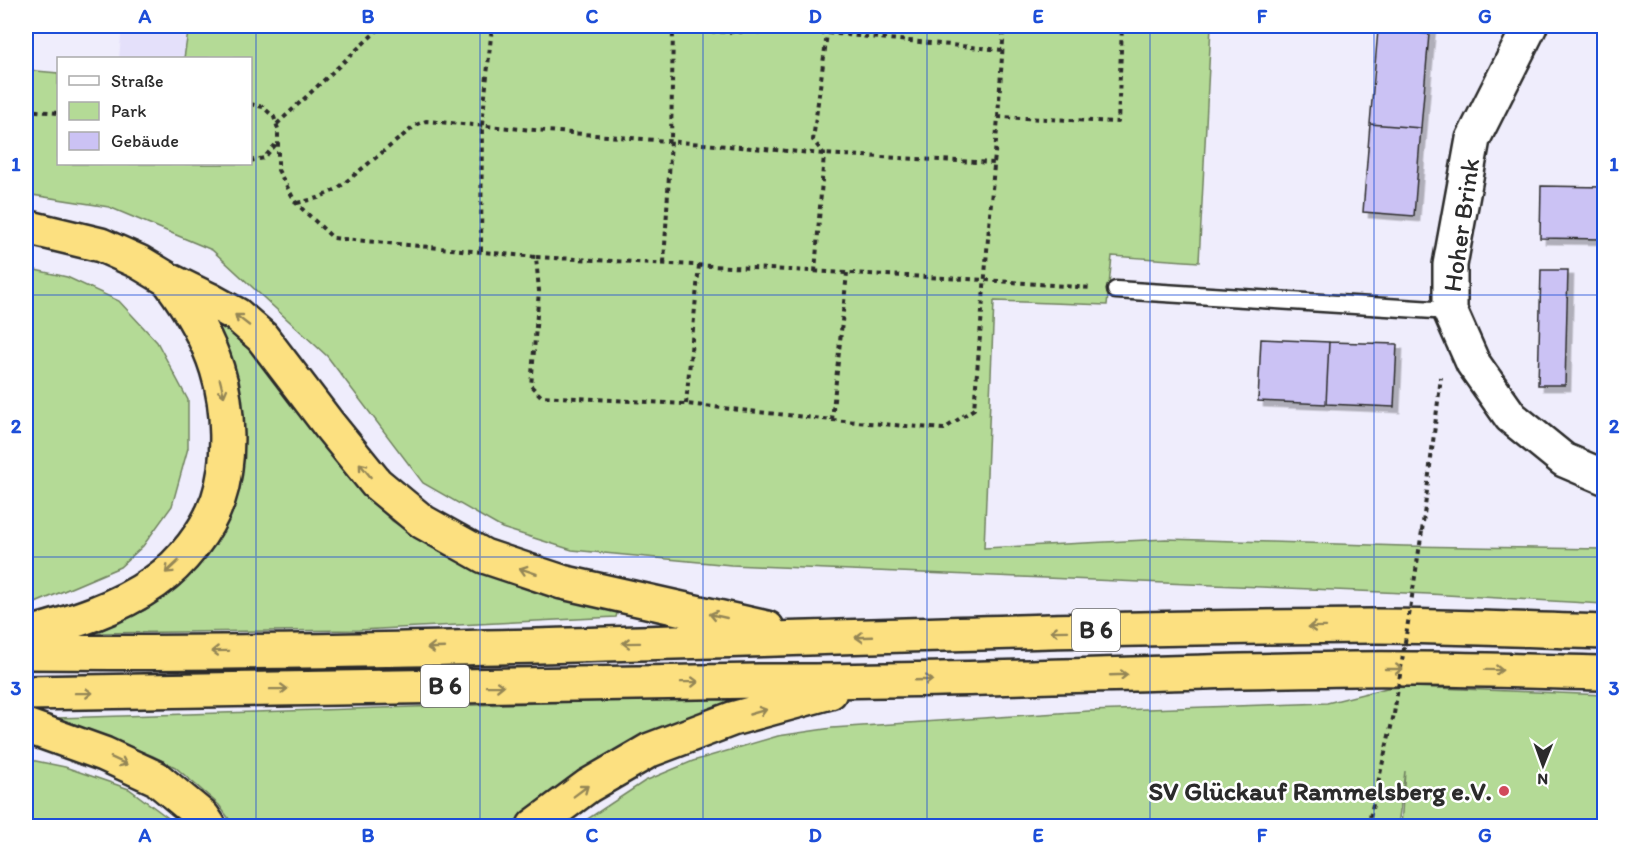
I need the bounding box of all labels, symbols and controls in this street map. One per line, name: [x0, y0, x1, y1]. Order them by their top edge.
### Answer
text: A: [138, 4, 152, 28]
text: B: [362, 4, 375, 28]
text: C: [586, 4, 599, 28]
text: D: [808, 4, 822, 28]
text: E: [1032, 4, 1044, 28]
text: F: [1257, 4, 1268, 28]
text: G: [1478, 4, 1492, 28]
legend: [57, 57, 252, 165]
text: Straße: [111, 70, 164, 92]
text: Park: [111, 100, 146, 122]
text: Gebäude: [111, 130, 179, 152]
text: 1: [11, 152, 21, 176]
text: 1: [1609, 152, 1619, 176]
street label: Hoher Brink: [1436, 156, 1486, 294]
one-way arrow: [234, 313, 250, 326]
one-way arrow: [216, 379, 228, 398]
text: 2: [11, 414, 22, 438]
text: 2: [1609, 414, 1620, 438]
one-way arrow: [358, 463, 372, 478]
one-way arrow: [164, 560, 179, 574]
one-way arrow: [519, 565, 538, 576]
road number: B 6: [1072, 609, 1120, 651]
one-way arrow: [709, 610, 728, 622]
one-way arrow: [1308, 621, 1328, 633]
one-way arrow: [1050, 625, 1070, 637]
one-way arrow: [855, 631, 875, 643]
one-way arrow: [622, 637, 642, 649]
one-way arrow: [427, 642, 447, 654]
one-way arrow: [211, 645, 231, 657]
one-way arrow: [1384, 663, 1404, 675]
one-way arrow: [1484, 664, 1504, 676]
road number: B 6: [421, 665, 469, 707]
one-way arrow: [1108, 669, 1128, 681]
one-way arrow: [913, 674, 933, 686]
text: 3: [11, 676, 22, 700]
one-way arrow: [679, 676, 699, 688]
text: 3: [1609, 676, 1620, 700]
one-way arrow: [484, 680, 504, 691]
one-way arrow: [268, 683, 288, 695]
one-way arrow: [73, 687, 93, 698]
one-way arrow: [748, 706, 767, 717]
north arrow: [1513, 735, 1573, 795]
one-way arrow: [110, 756, 128, 767]
text: N: [1537, 770, 1548, 789]
place label: SV Glückauf Rammelsberg e.V.: [1149, 775, 1492, 807]
marker: SV Glückauf Rammelsberg e.V.: [1497, 784, 1511, 798]
one-way arrow: [572, 785, 588, 798]
text: A: [138, 823, 152, 847]
text: B: [362, 823, 375, 847]
text: C: [586, 823, 599, 847]
text: D: [808, 823, 822, 847]
text: E: [1032, 823, 1044, 847]
text: F: [1257, 823, 1268, 847]
text: G: [1478, 823, 1492, 847]

